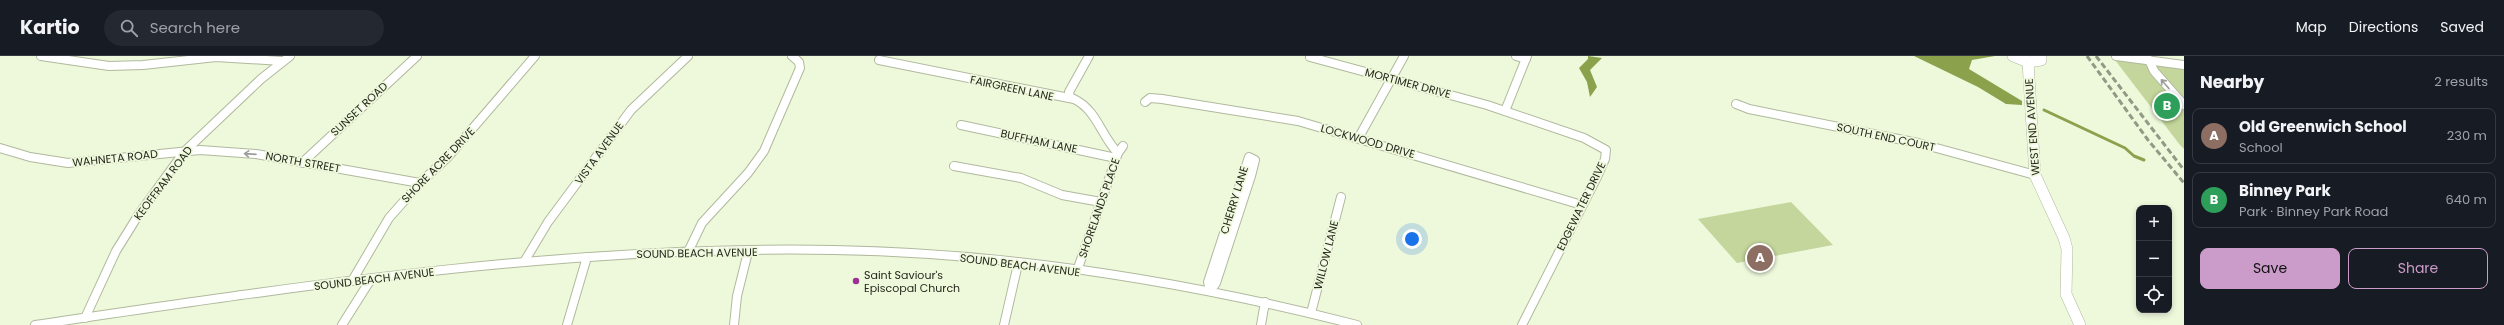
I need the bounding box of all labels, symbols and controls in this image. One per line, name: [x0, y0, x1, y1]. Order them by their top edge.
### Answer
search box: [104, 10, 384, 46]
text: Kartio: [20, 14, 80, 41]
icon: search: [118, 17, 140, 39]
text: Search here: [150, 17, 240, 38]
text: Map: [2296, 17, 2327, 37]
text: Directions: [2349, 17, 2418, 37]
text: Saved: [2440, 17, 2484, 37]
street label: MORTIMER DRIVE: [1363, 64, 1453, 102]
text: Nearby: [2200, 70, 2264, 94]
street label: FAIRGREEN LANE: [969, 71, 1055, 105]
text: 2 results: [2434, 72, 2488, 91]
street label: SUNSET ROAD: [327, 78, 391, 140]
street label: WEST END AVENUE: [2021, 78, 2043, 176]
one-way arrow: [2160, 79, 2169, 89]
pin: B: [2154, 91, 2180, 121]
text: Old Greenwich School: [2239, 116, 2407, 137]
street label: VISTA AVENUE: [571, 118, 627, 188]
street label: SOUTH END COURT: [1835, 119, 1937, 155]
street label: LOCKWOOD DRIVE: [1319, 120, 1417, 162]
street label: SHORE ACRE DRIVE: [398, 124, 478, 206]
street label: BUFFHAM LANE: [999, 125, 1079, 157]
text: A: [2209, 126, 2219, 145]
text: 230 m: [2447, 126, 2487, 145]
text: School: [2239, 138, 2283, 157]
street label: KEOFFRAM ROAD: [130, 142, 196, 223]
street label: WAHNETA ROAD: [71, 146, 159, 170]
street label: NORTH STREET: [264, 148, 342, 176]
one-way arrow: [244, 150, 257, 157]
street label: SHORELANDS PLACE: [1074, 156, 1124, 260]
street label: EDGEWATER DRIVE: [1552, 159, 1610, 253]
street label: CHERRY LANE: [1216, 164, 1252, 236]
text: Binney Park: [2239, 180, 2331, 201]
text: B: [2210, 190, 2218, 209]
text: 640 m: [2446, 190, 2487, 209]
text: Park · Binney Park Road: [2239, 202, 2388, 221]
map controls: [2136, 205, 2172, 313]
button: +: [2136, 205, 2172, 241]
street label: WILLOW LANE: [1310, 219, 1342, 291]
your location: [1402, 229, 1422, 249]
button: −: [2136, 241, 2172, 277]
pin: A: [1747, 243, 1773, 273]
street label: SOUND BEACH AVENUE: [636, 244, 758, 262]
button: Save: [2200, 248, 2340, 289]
button: Share: [2348, 248, 2488, 289]
street label: SOUND BEACH AVENUE: [959, 250, 1081, 280]
street label: SOUND BEACH AVENUE: [313, 264, 435, 294]
place label: Saint Saviour's Episcopal Church: [864, 267, 960, 296]
marker: Saint Saviour's Episcopal Church: [851, 276, 861, 286]
button: locate: [2136, 277, 2172, 313]

